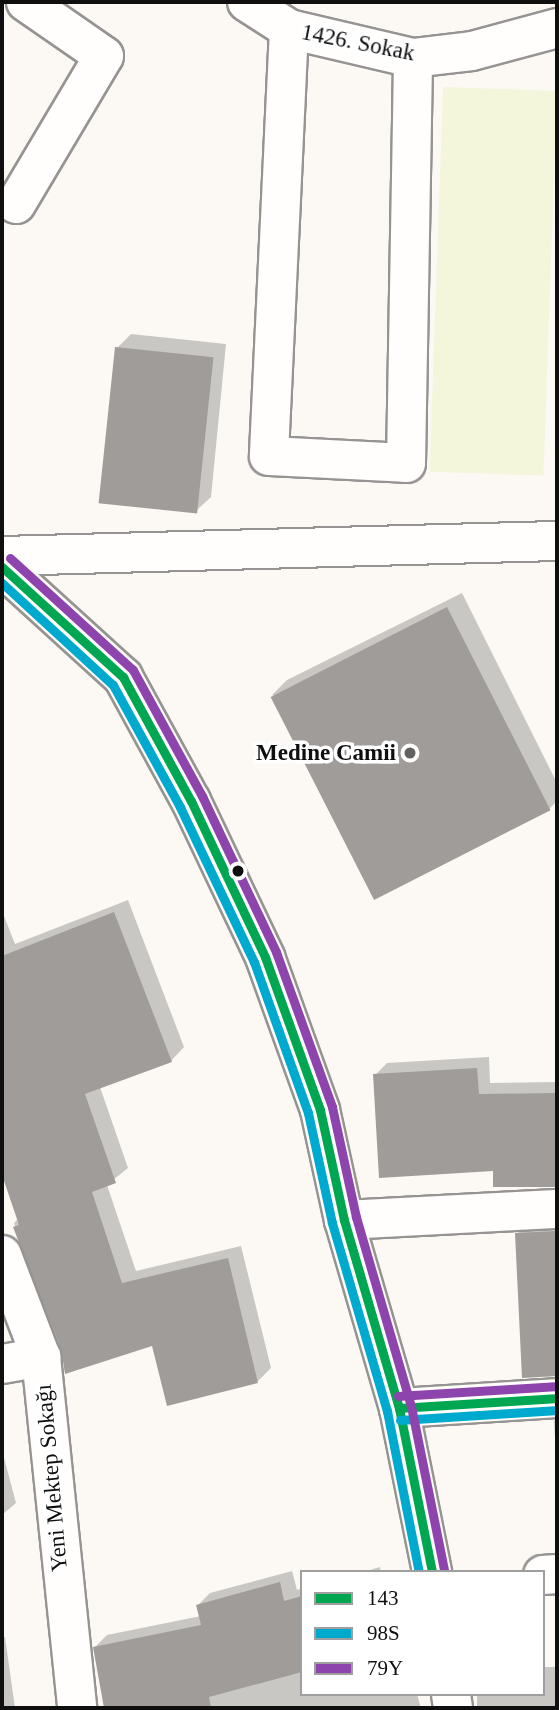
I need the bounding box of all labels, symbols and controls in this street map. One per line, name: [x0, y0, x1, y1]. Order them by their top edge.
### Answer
street label: 1426. Sokak: [299, 18, 417, 68]
place label: Medine Camii: [256, 739, 396, 767]
marker: Medine Camii: [402, 745, 418, 761]
unlabelled marker: [231, 864, 245, 878]
street label: Yeni Mektep Sokağı: [30, 1383, 74, 1573]
legend: [300, 1570, 545, 1696]
text: 143: [367, 1586, 399, 1610]
text: 98S: [367, 1621, 400, 1645]
text: 79Y: [367, 1656, 403, 1680]

